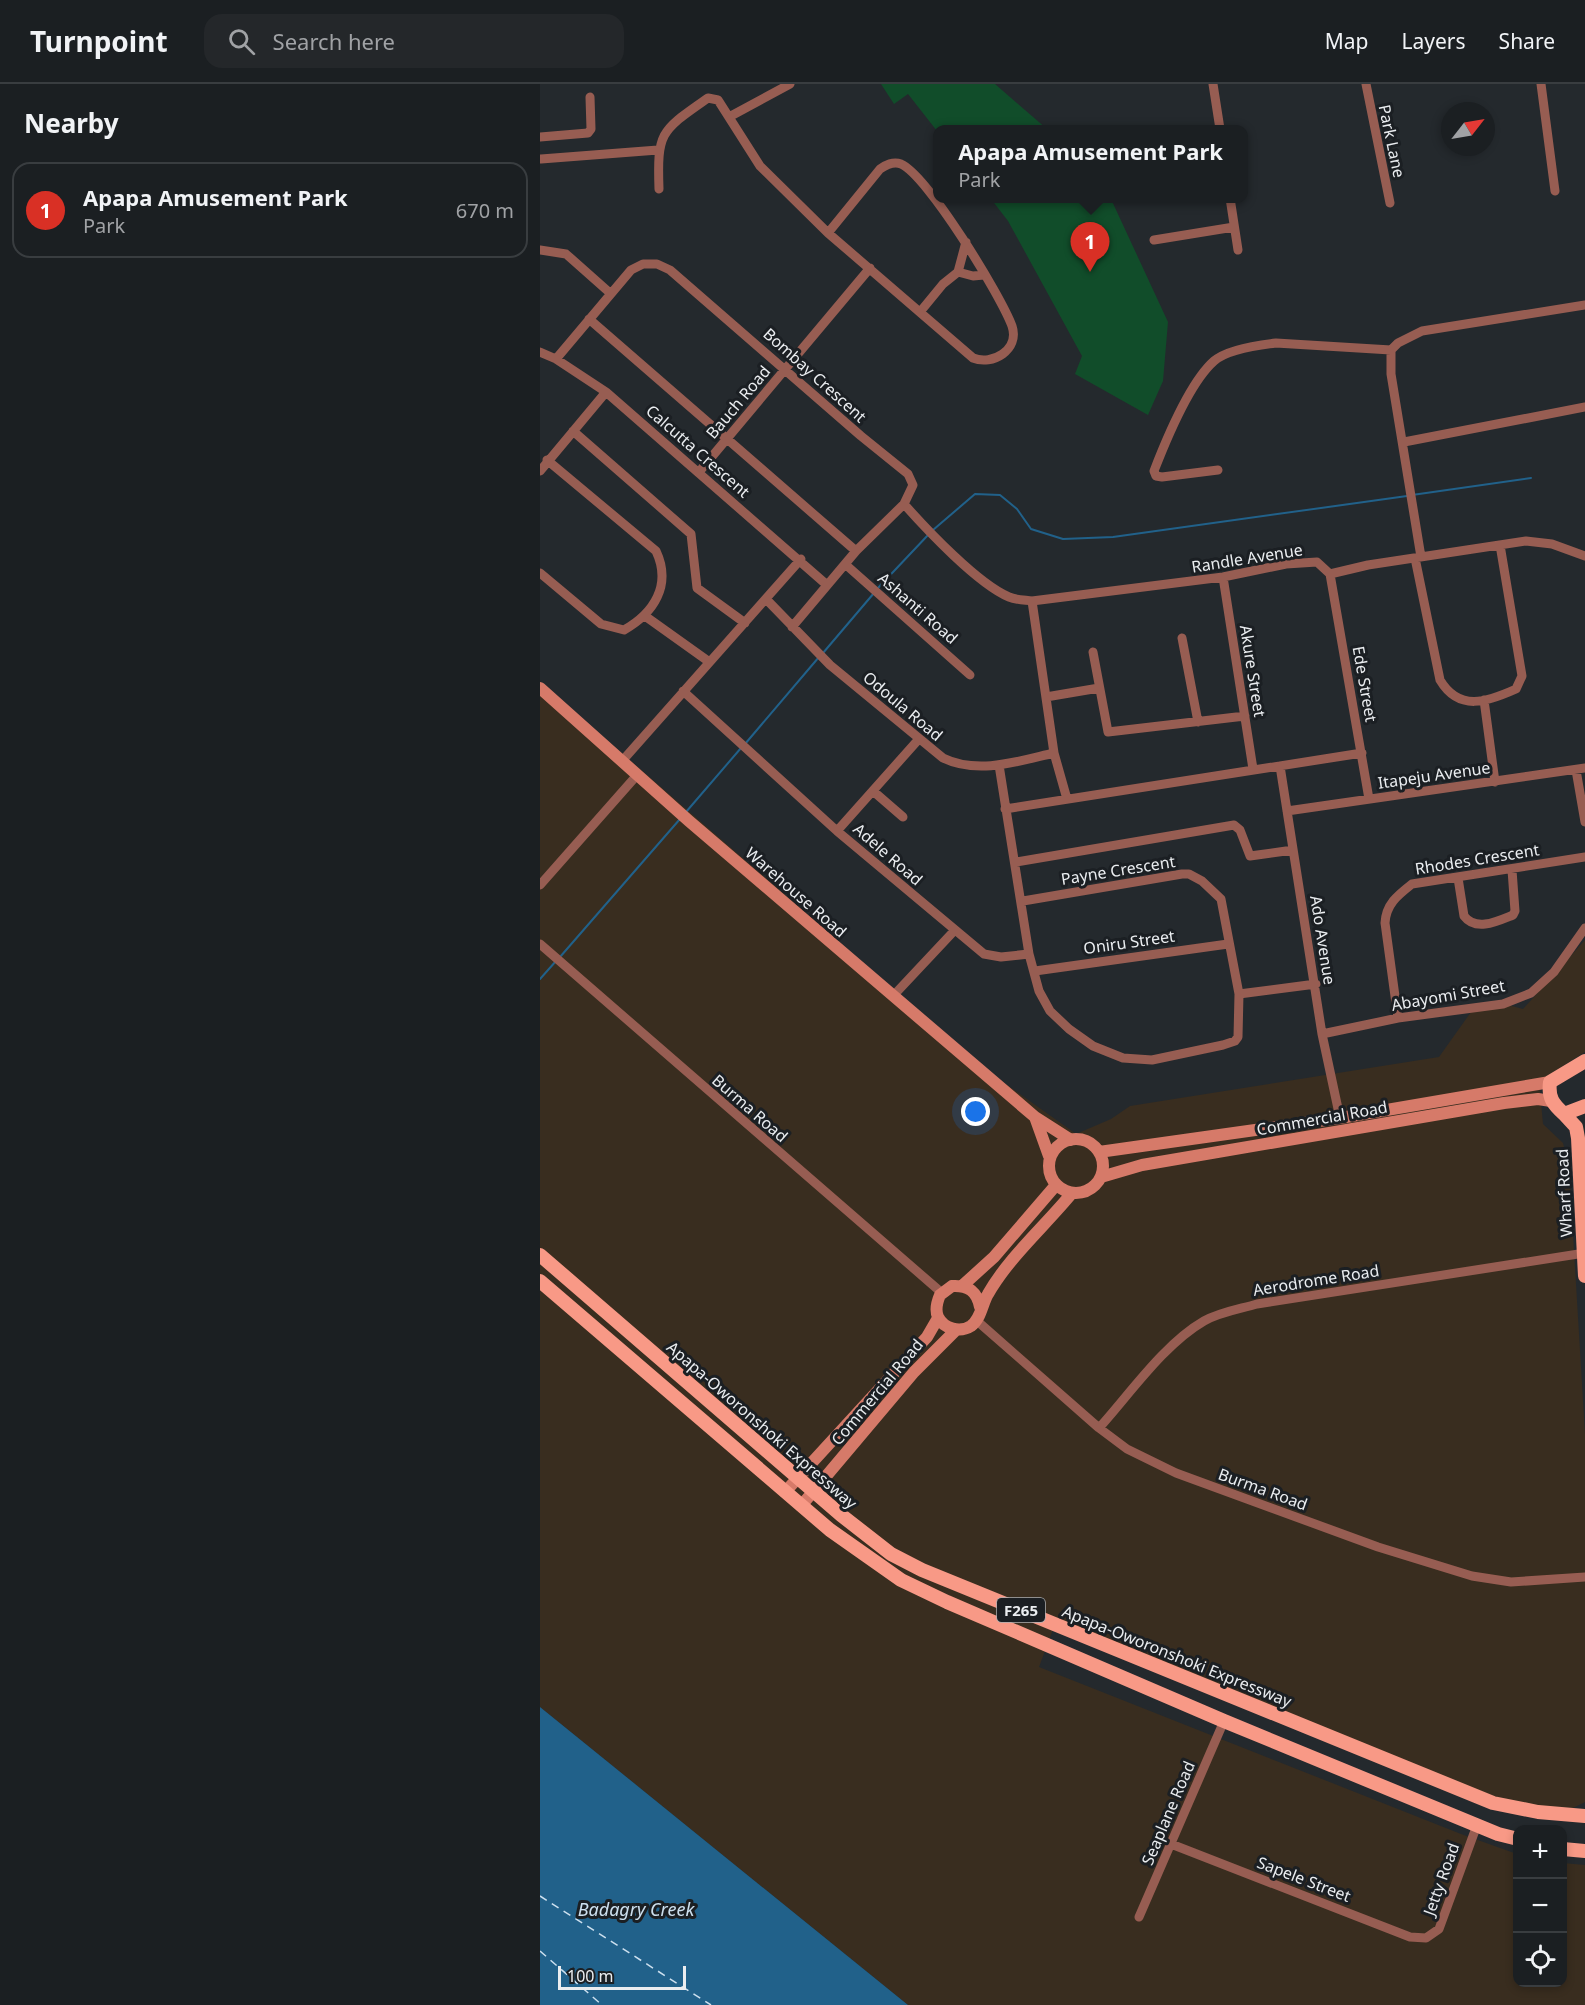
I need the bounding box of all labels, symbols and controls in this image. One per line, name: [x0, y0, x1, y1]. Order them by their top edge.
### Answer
search box: [204, 14, 624, 68]
text: Turnpoint: [30, 22, 168, 60]
icon: search: [225, 25, 258, 58]
text: Search here: [273, 26, 395, 56]
text: Map: [1325, 27, 1369, 55]
text: Layers: [1402, 27, 1466, 55]
text: Share: [1499, 27, 1555, 55]
street label: Park Lane: [1374, 102, 1410, 180]
north arrow: [1441, 102, 1495, 156]
text: Nearby: [24, 105, 119, 141]
popup: [933, 125, 1248, 203]
text: Apapa Amusement Park: [958, 136, 1223, 166]
text: Park: [958, 166, 1000, 193]
text: Apapa Amusement Park: [83, 182, 348, 212]
text: 1: [40, 197, 51, 224]
text: 670 m: [456, 197, 514, 224]
text: Park: [83, 212, 125, 239]
pin: 1: [1070, 222, 1110, 272]
street label: Bombay Crescent: [759, 323, 871, 427]
street label: Bauch Road: [701, 361, 775, 443]
street label: Calcutta Crescent: [641, 400, 755, 502]
street label: Randle Avenue: [1190, 538, 1304, 578]
street label: Ashanti Road: [873, 567, 963, 649]
street label: Akure Street: [1235, 623, 1271, 719]
street label: Ede Street: [1348, 644, 1383, 724]
street label: Odoula Road: [859, 666, 947, 746]
street label: Itapeju Avenue: [1376, 756, 1492, 794]
street label: Adele Road: [849, 818, 927, 890]
street label: Rhodes Crescent: [1413, 838, 1541, 880]
street label: Warehouse Road: [741, 842, 851, 942]
street label: Payne Crescent: [1059, 850, 1177, 890]
street label: Ado Avenue: [1305, 894, 1341, 986]
street label: Oniru Street: [1082, 925, 1176, 959]
street label: Abayomi Street: [1390, 974, 1507, 1016]
street label: Burma Road: [708, 1069, 792, 1147]
street label: Commercial Road: [1255, 1096, 1389, 1140]
your location: [961, 1097, 990, 1126]
street label: Wharf Road: [1551, 1148, 1577, 1238]
street label: Aerodrome Road: [1251, 1259, 1381, 1301]
street label: Commercial Road: [826, 1334, 928, 1450]
street label: Apapa-Oworonshoki Expressway: [662, 1336, 862, 1514]
street label: Burma Road: [1215, 1463, 1311, 1515]
road number: F265: [997, 1598, 1045, 1622]
street label: Apapa-Oworonshoki Expressway: [1059, 1600, 1296, 1712]
street label: Seaplane Road: [1136, 1757, 1200, 1869]
map controls: [1513, 1825, 1567, 1987]
button: +: [1513, 1825, 1567, 1879]
street label: Jetty Road: [1417, 1840, 1464, 1920]
street label: Sapele Street: [1254, 1851, 1354, 1907]
button: −: [1513, 1879, 1567, 1933]
water label: Badagry Creek: [578, 1897, 695, 1921]
button: locate: [1513, 1933, 1567, 1987]
scale bar: [558, 1963, 686, 1990]
text: 100 m: [567, 1965, 614, 1987]

